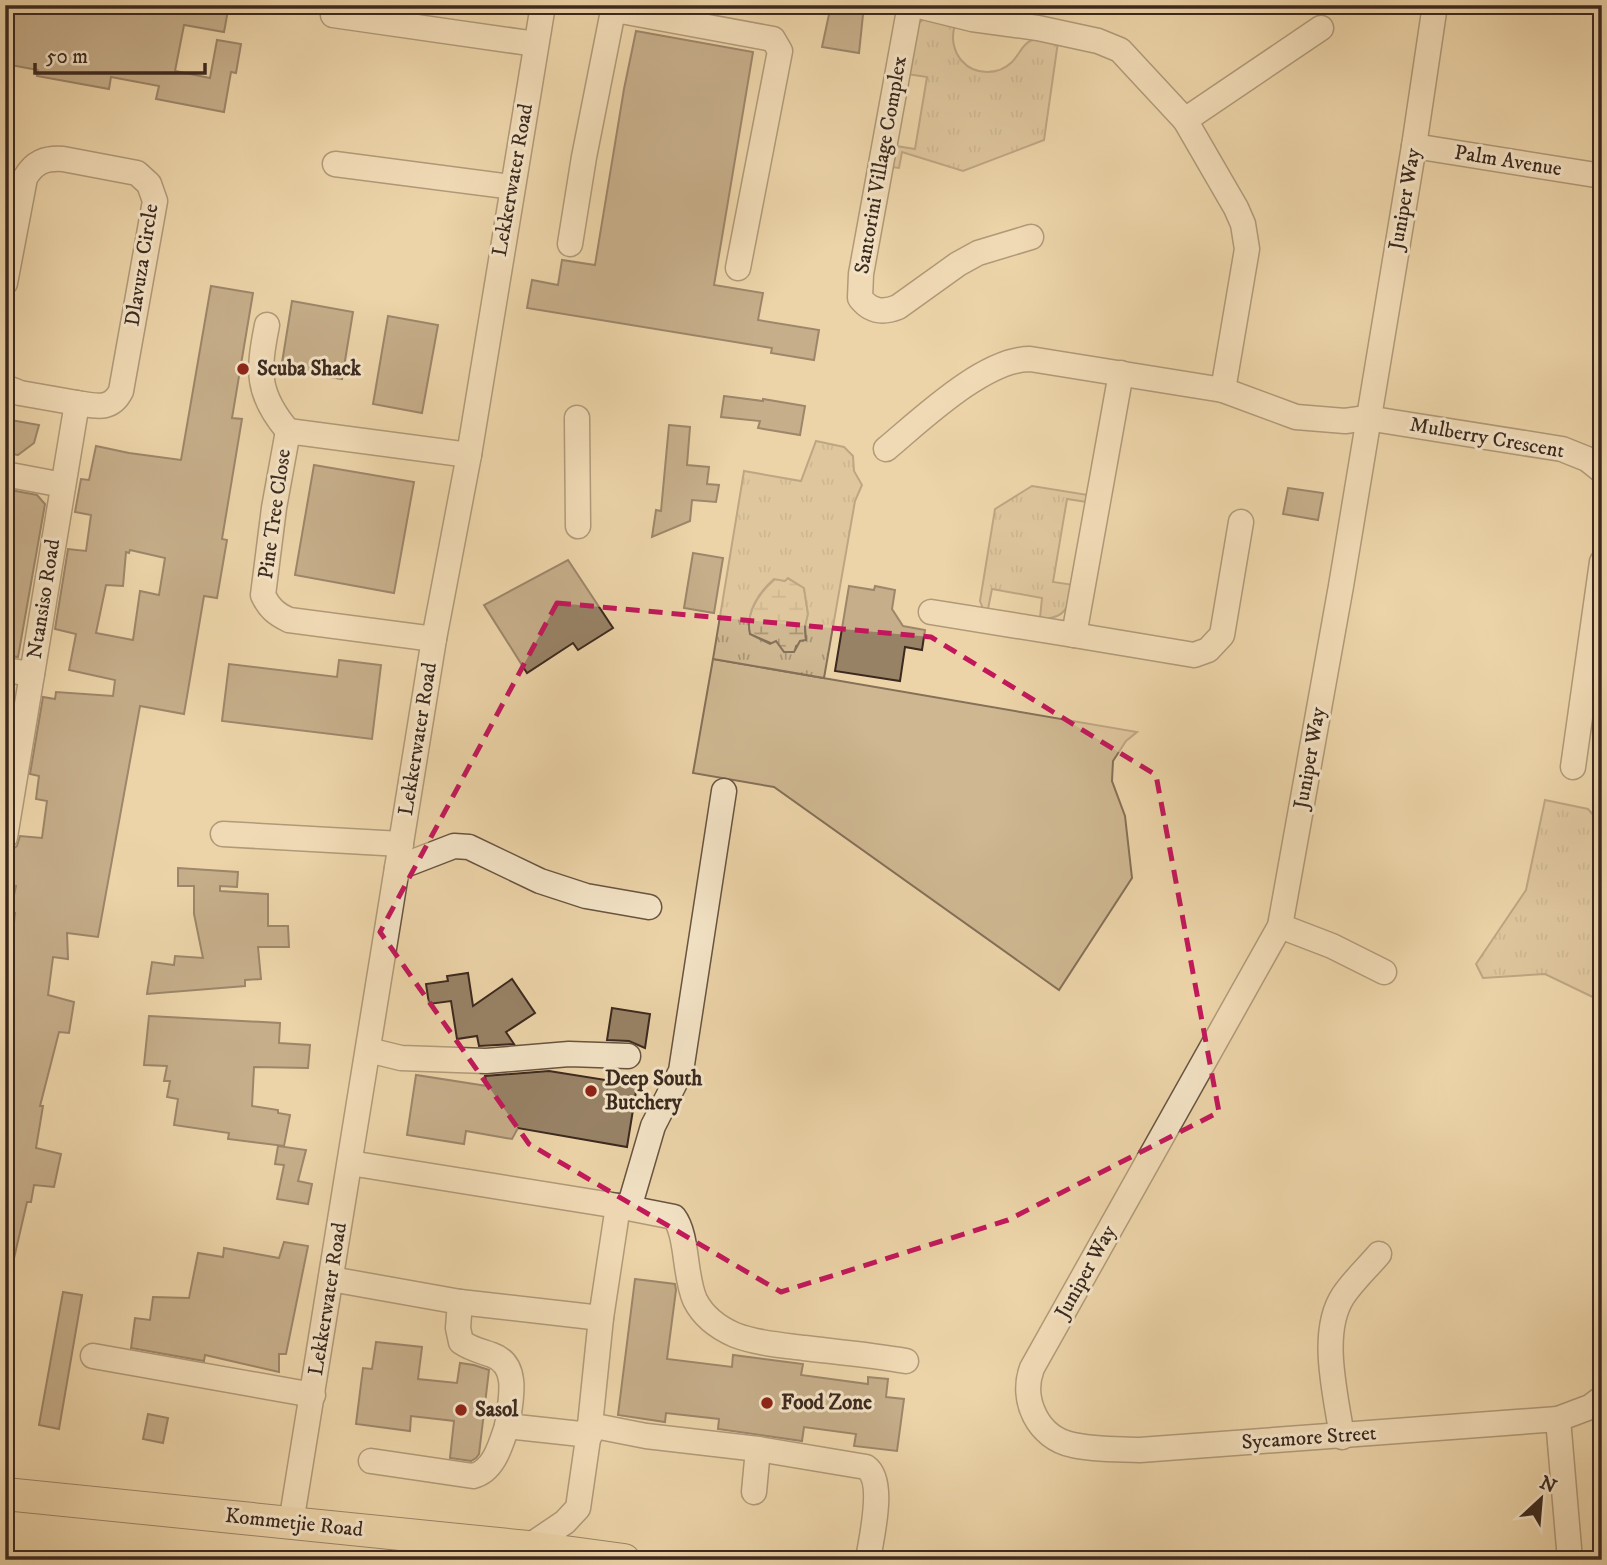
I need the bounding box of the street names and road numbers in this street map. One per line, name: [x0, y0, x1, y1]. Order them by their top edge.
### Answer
street label: Santorini Village Complex: [849, 54, 913, 276]
street label: Lekkerwater Road: [487, 101, 539, 258]
street label: Palm Avenue: [1453, 140, 1564, 182]
street label: Juniper Way: [1383, 145, 1427, 254]
street label: Dlavuza Circle: [119, 202, 165, 328]
street label: Mulberry Crescent: [1408, 412, 1567, 464]
street label: Pine Tree Close: [253, 447, 297, 581]
street label: Ntansiso Road: [22, 537, 66, 661]
street label: Lekkerwater Road: [393, 660, 443, 817]
street label: Juniper Way: [1288, 704, 1332, 813]
street label: Lekkerwater Road: [303, 1220, 353, 1377]
street label: Juniper Way: [1049, 1220, 1123, 1325]
street label: Sycamore Street: [1241, 1420, 1378, 1456]
street label: Kommetjie Road: [224, 1503, 365, 1543]

